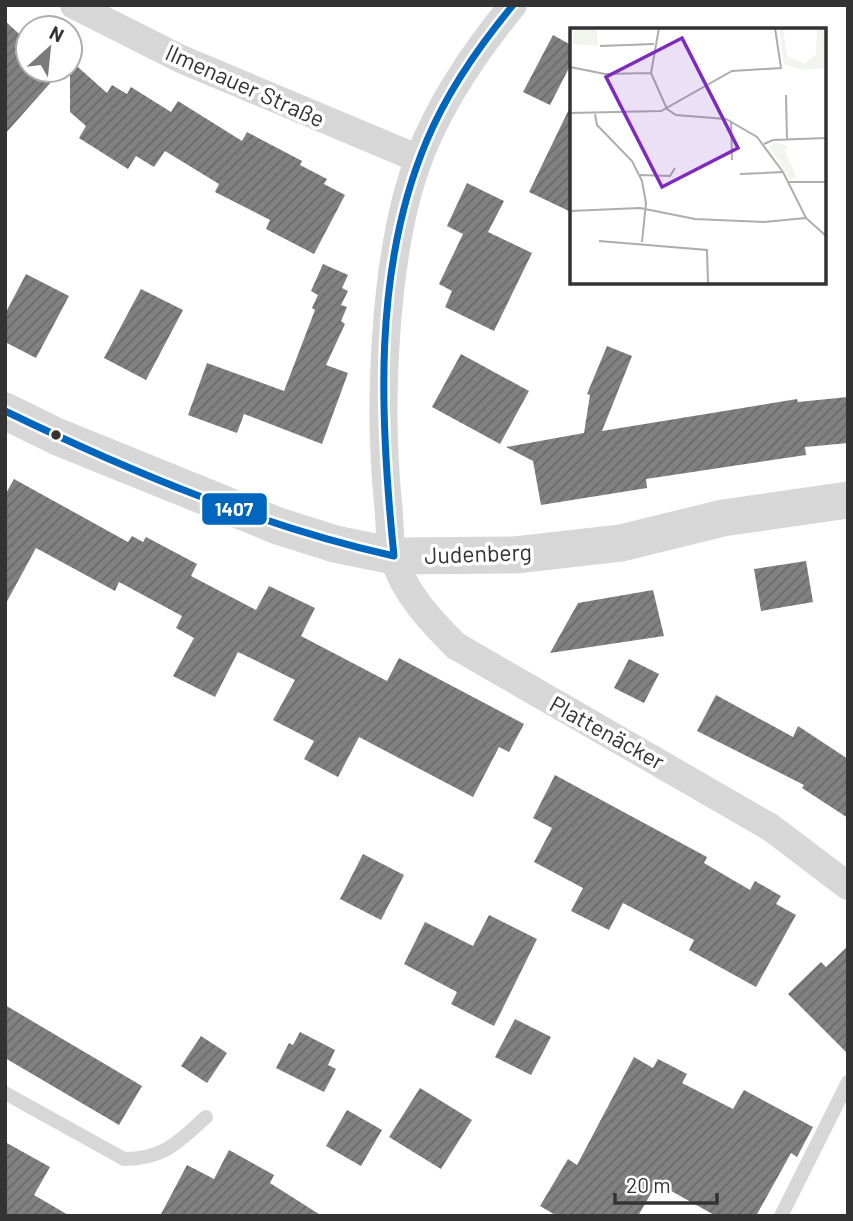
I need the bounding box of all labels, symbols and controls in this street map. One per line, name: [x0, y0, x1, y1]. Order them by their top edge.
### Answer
north arrow: [14, 14, 84, 84]
text: N: [46, 20, 68, 47]
inset map: [570, 28, 825, 284]
street label: Ilmenauer Straße: [162, 38, 329, 133]
unlabelled marker: [49, 428, 63, 442]
line badge: 1407: [201, 492, 268, 526]
text: 1407: [215, 497, 254, 520]
street label: Judenberg: [424, 537, 532, 569]
street label: Plattenäcker: [545, 689, 670, 775]
scale bar: [615, 1162, 716, 1206]
text: 20 m: [626, 1172, 671, 1197]

